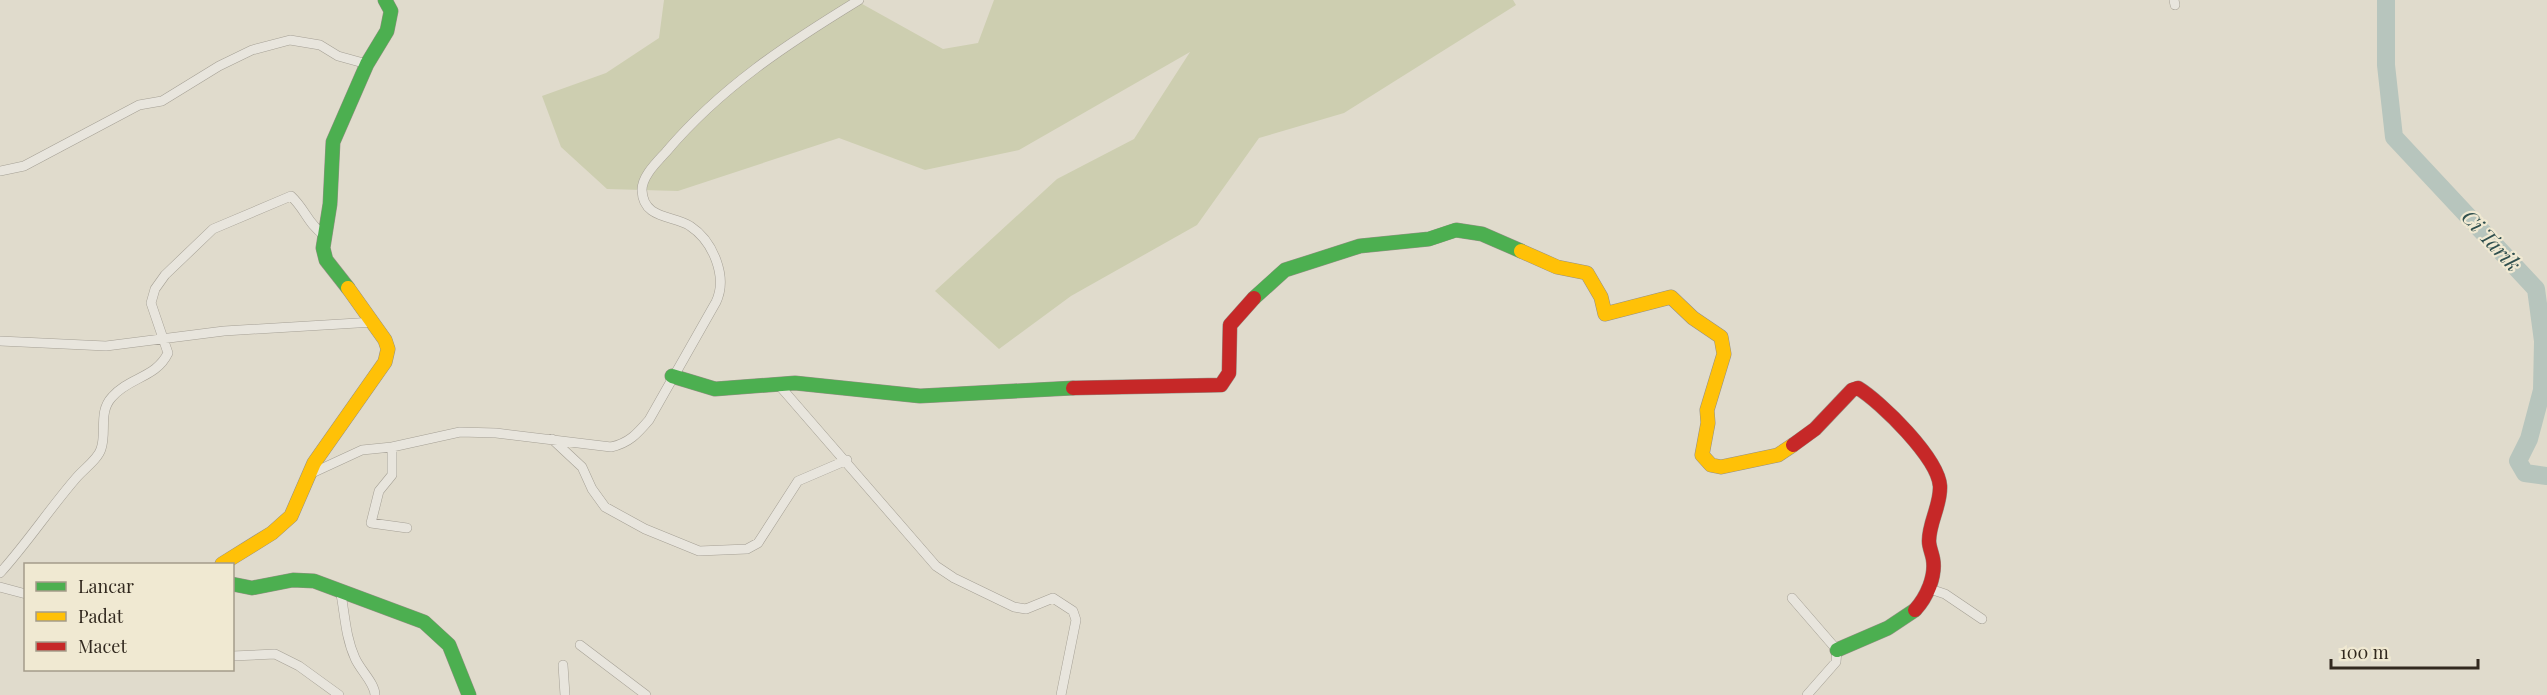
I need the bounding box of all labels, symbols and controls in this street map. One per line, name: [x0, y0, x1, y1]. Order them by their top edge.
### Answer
water label: Ci Tarik: [2457, 203, 2528, 277]
legend: [24, 563, 234, 671]
text: Lancar: [78, 574, 134, 598]
text: Padat: [78, 604, 124, 628]
scale bar: [2331, 632, 2478, 670]
text: Macet: [78, 634, 127, 658]
text: 100 m: [2340, 640, 2389, 664]

